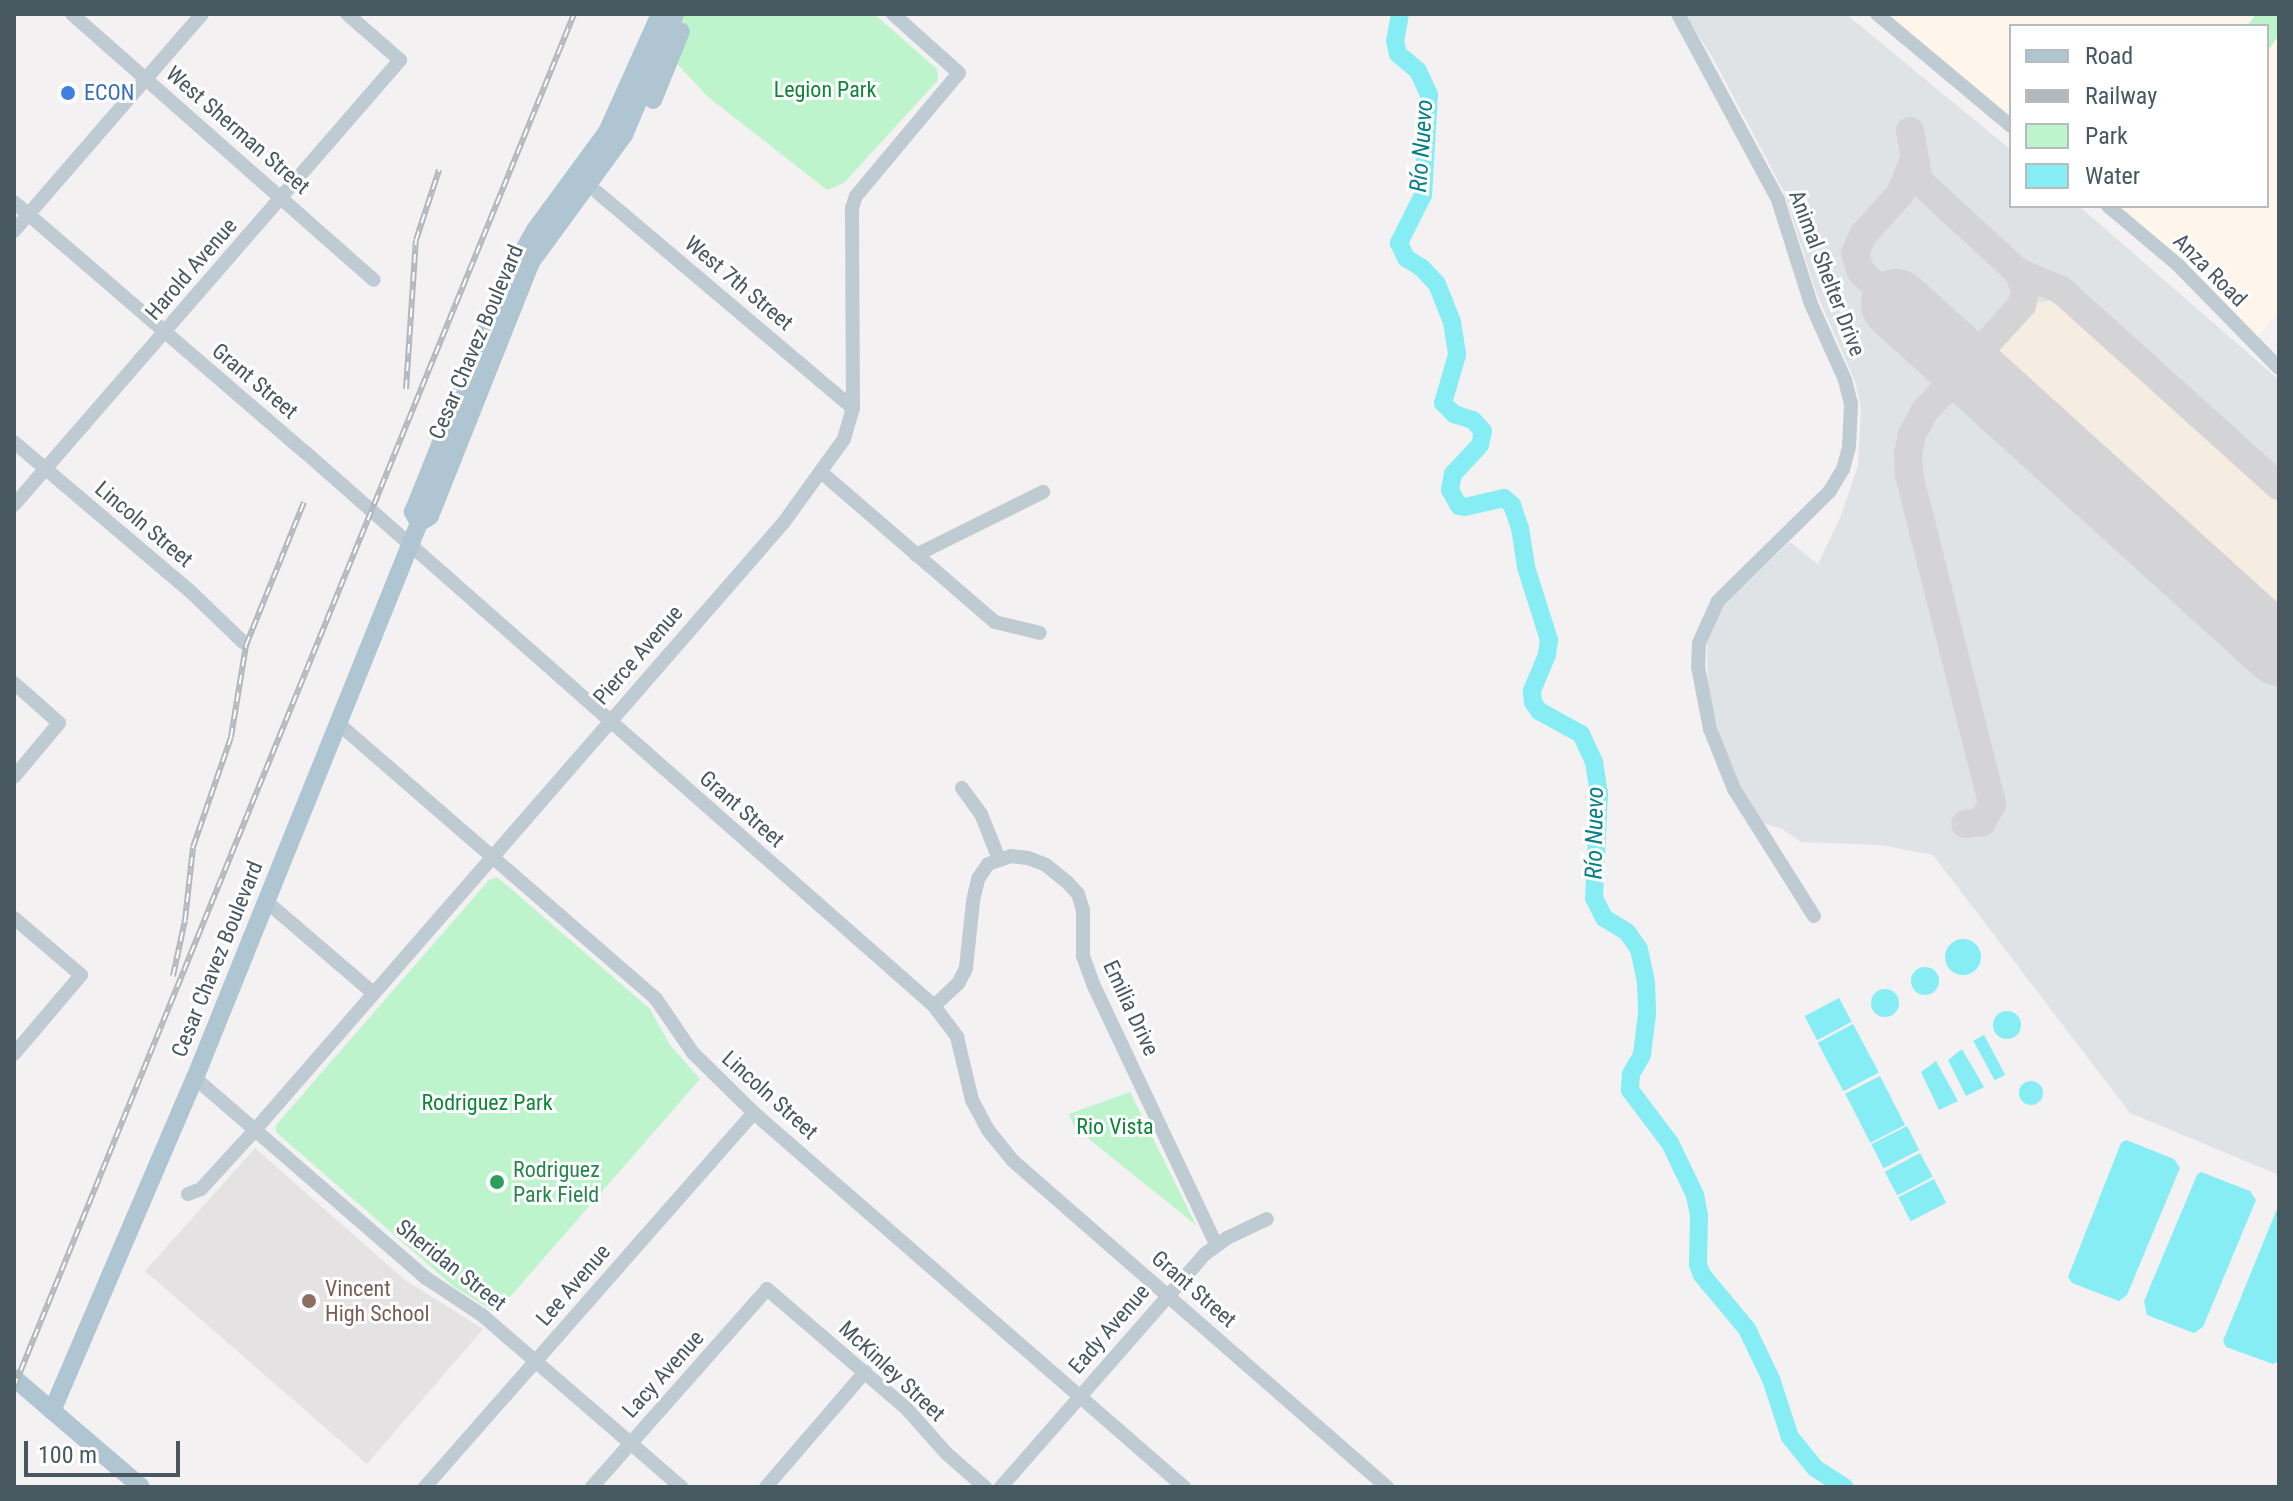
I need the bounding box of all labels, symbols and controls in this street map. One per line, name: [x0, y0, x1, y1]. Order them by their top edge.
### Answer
legend: [2009, 24, 2269, 208]
text: Road: [2085, 42, 2133, 70]
street label: West Sherman Street: [161, 60, 315, 200]
park label: Legion Park: [774, 77, 876, 103]
place label: ECON: [84, 80, 134, 106]
text: Railway: [2085, 82, 2157, 110]
marker: ECON: [59, 84, 77, 102]
water label: Río Nuevo: [1404, 99, 1440, 193]
text: Park: [2085, 122, 2128, 150]
text: Water: [2085, 162, 2140, 190]
street label: Animal Shelter Drive: [1783, 186, 1871, 360]
street label: Harold Avenue: [140, 213, 242, 325]
street label: Anza Road: [2168, 228, 2252, 312]
street label: West 7th Street: [680, 230, 798, 336]
street label: Cesar Chavez Boulevard: [423, 241, 529, 443]
street label: Grant Street: [207, 338, 303, 424]
street label: Lincoln Street: [90, 475, 198, 573]
street label: Pierce Avenue: [588, 600, 688, 710]
street label: Grant Street: [694, 765, 790, 853]
water label: Río Nuevo: [1580, 786, 1610, 880]
street label: Cesar Chavez Boulevard: [166, 857, 268, 1061]
street label: Emilia Drive: [1097, 956, 1165, 1060]
street label: Lincoln Street: [717, 1045, 823, 1145]
park label: Rodriguez Park: [421, 1090, 553, 1116]
park label: Rio Vista: [1076, 1114, 1154, 1140]
place label: Rodriguez Park Field: [513, 1156, 600, 1208]
marker: Rodriguez Park Field: [488, 1173, 506, 1191]
street label: Sheridan Street: [391, 1214, 511, 1316]
street label: Lee Avenue: [530, 1239, 616, 1331]
street label: Grant Street: [1146, 1245, 1242, 1333]
place label: Vincent High School: [325, 1275, 430, 1326]
street label: Eady Avenue: [1063, 1279, 1155, 1379]
marker: Vincent High School: [300, 1292, 318, 1310]
street label: McKinley Street: [833, 1315, 951, 1427]
street label: Lacy Avenue: [617, 1325, 709, 1423]
scale bar: [28, 1425, 184, 1475]
text: 100 m: [38, 1441, 97, 1469]

